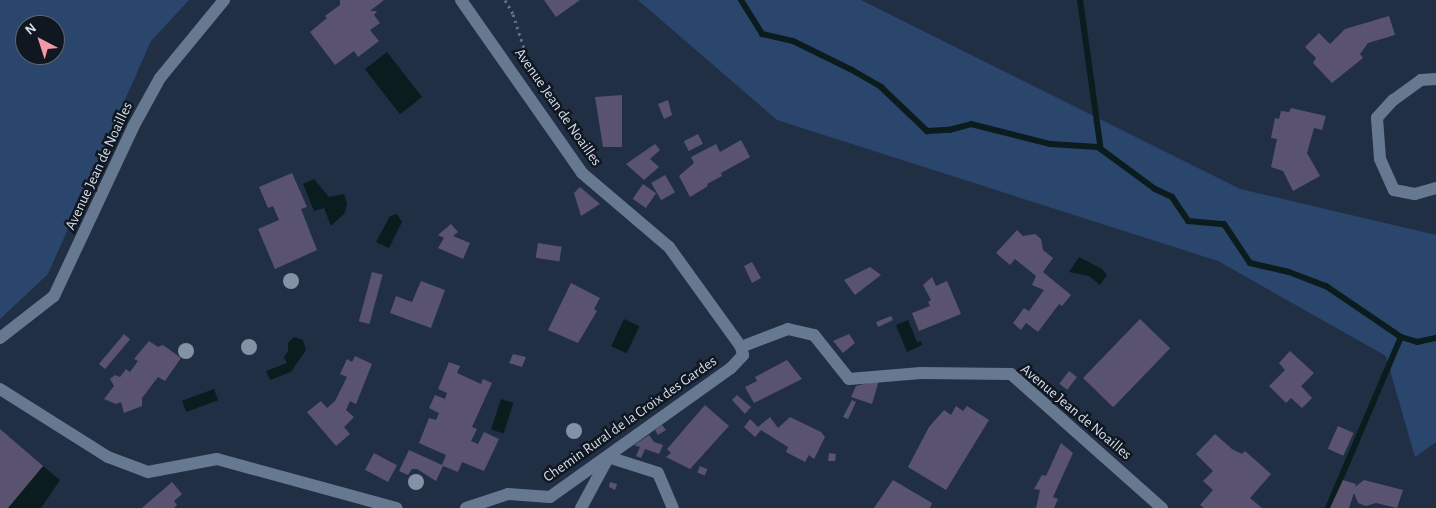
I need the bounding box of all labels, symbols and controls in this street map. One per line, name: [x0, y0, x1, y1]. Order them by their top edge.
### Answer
north arrow: [15, 15, 65, 65]
text: N: [23, 21, 39, 38]
street label: Avenue Jean de Noailles: [511, 45, 605, 169]
street label: Avenue Jean de Noailles: [61, 99, 137, 233]
street label: Chemin Rural de la Croix des Gardes: [540, 352, 720, 486]
street label: Avenue Jean de Noailles: [1017, 360, 1135, 464]

